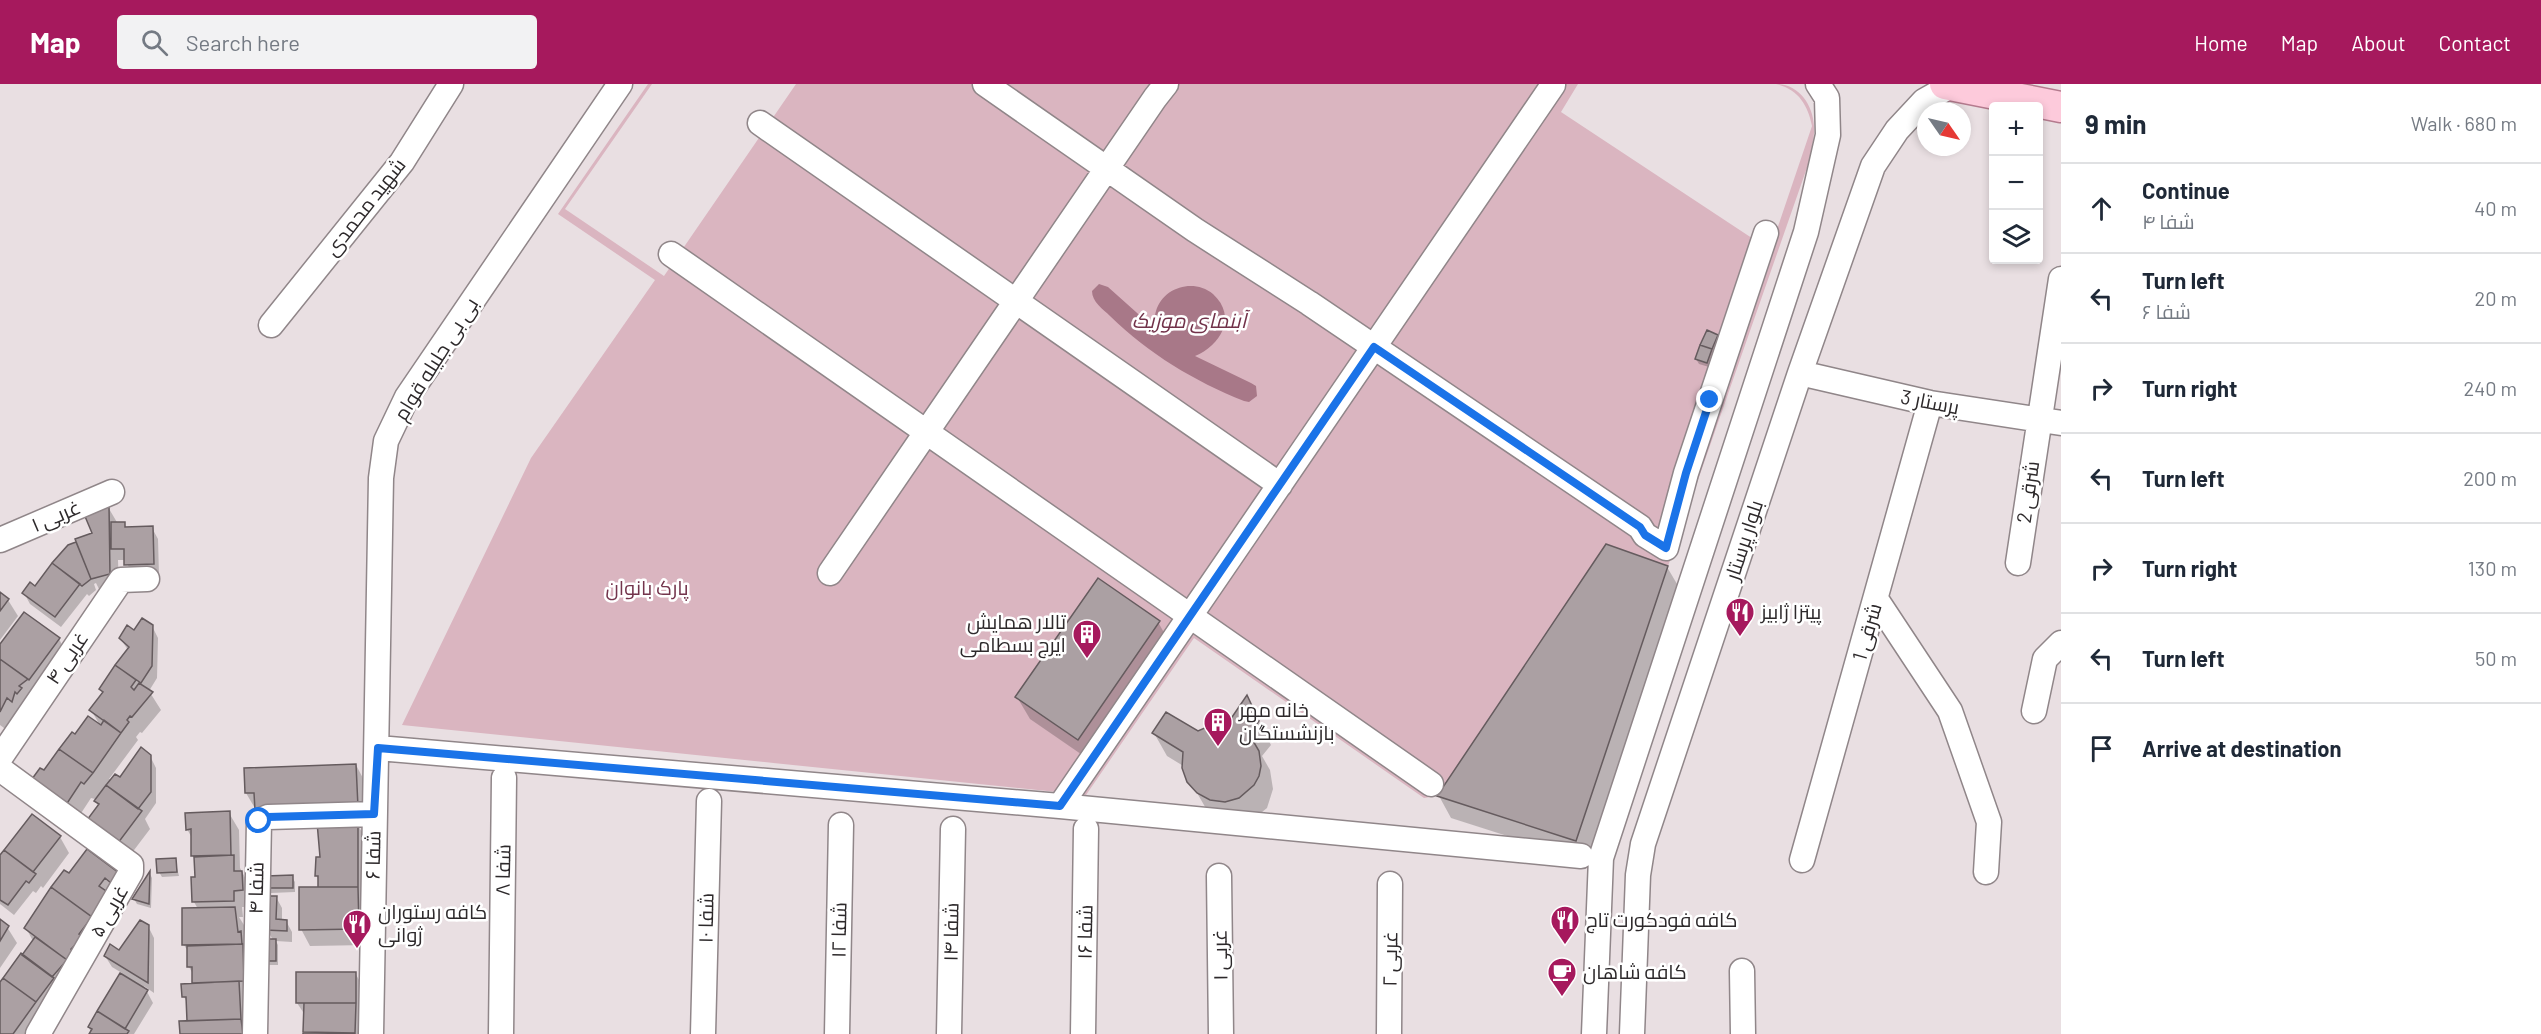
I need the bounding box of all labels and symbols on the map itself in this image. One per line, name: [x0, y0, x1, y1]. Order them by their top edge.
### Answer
north arrow: [1917, 102, 1971, 156]
street label: شهید محمدی: [319, 153, 411, 261]
street label: بی بی جلیله قوام: [388, 293, 485, 426]
water label: آبنمای موزیک: [1132, 307, 1251, 334]
street label: پرستار 3: [1898, 384, 1962, 421]
route end: [1696, 386, 1722, 412]
street label: شرقی 2: [2011, 459, 2045, 525]
street label: غربی ۱: [27, 494, 85, 538]
street label: بلوار پرستار: [1719, 497, 1769, 584]
park label: پارک بانوان: [605, 575, 689, 601]
restaurant icon: پیتزا ژابیز: [1724, 596, 1756, 638]
place label: پیتزا ژابیز: [1760, 599, 1822, 625]
street label: شرقی 1: [1846, 600, 1888, 664]
place label: تالار همایش ایرج بسطامی: [960, 609, 1067, 659]
building icon: تالار همایش ایرج بسطامی: [1071, 618, 1103, 660]
street label: غربی ۴: [40, 627, 94, 689]
place label: خانه مهر بازنشستگان: [1238, 697, 1335, 746]
building icon: خانه مهر بازنشستگان: [1202, 706, 1234, 748]
route start: [245, 807, 271, 833]
street label: شفا ۶: [360, 830, 384, 880]
street label: شفا ۸: [490, 844, 514, 896]
street label: شفا ۴: [243, 862, 267, 914]
street label: غربی ۵: [84, 880, 134, 942]
street label: شفا ۱۰: [693, 893, 717, 943]
place label: کافه رستوران ژوانی: [378, 899, 487, 948]
street label: شفا ۱۲: [826, 902, 850, 958]
street label: شفا ۱۴: [937, 902, 963, 962]
street label: شفا ۱۶: [1072, 904, 1096, 960]
restaurant icon: کافه فودکورت تاج: [1549, 904, 1581, 946]
place label: کافه فودکورت تاج: [1586, 907, 1737, 934]
restaurant icon: کافه رستوران ژوانی: [341, 908, 373, 950]
street label: ۱ غربی: [1207, 929, 1233, 981]
street label: ۲ غربی: [1377, 931, 1403, 987]
cafe icon: کافه شاهان: [1546, 956, 1578, 998]
place label: کافه شاهان: [1583, 959, 1687, 985]

